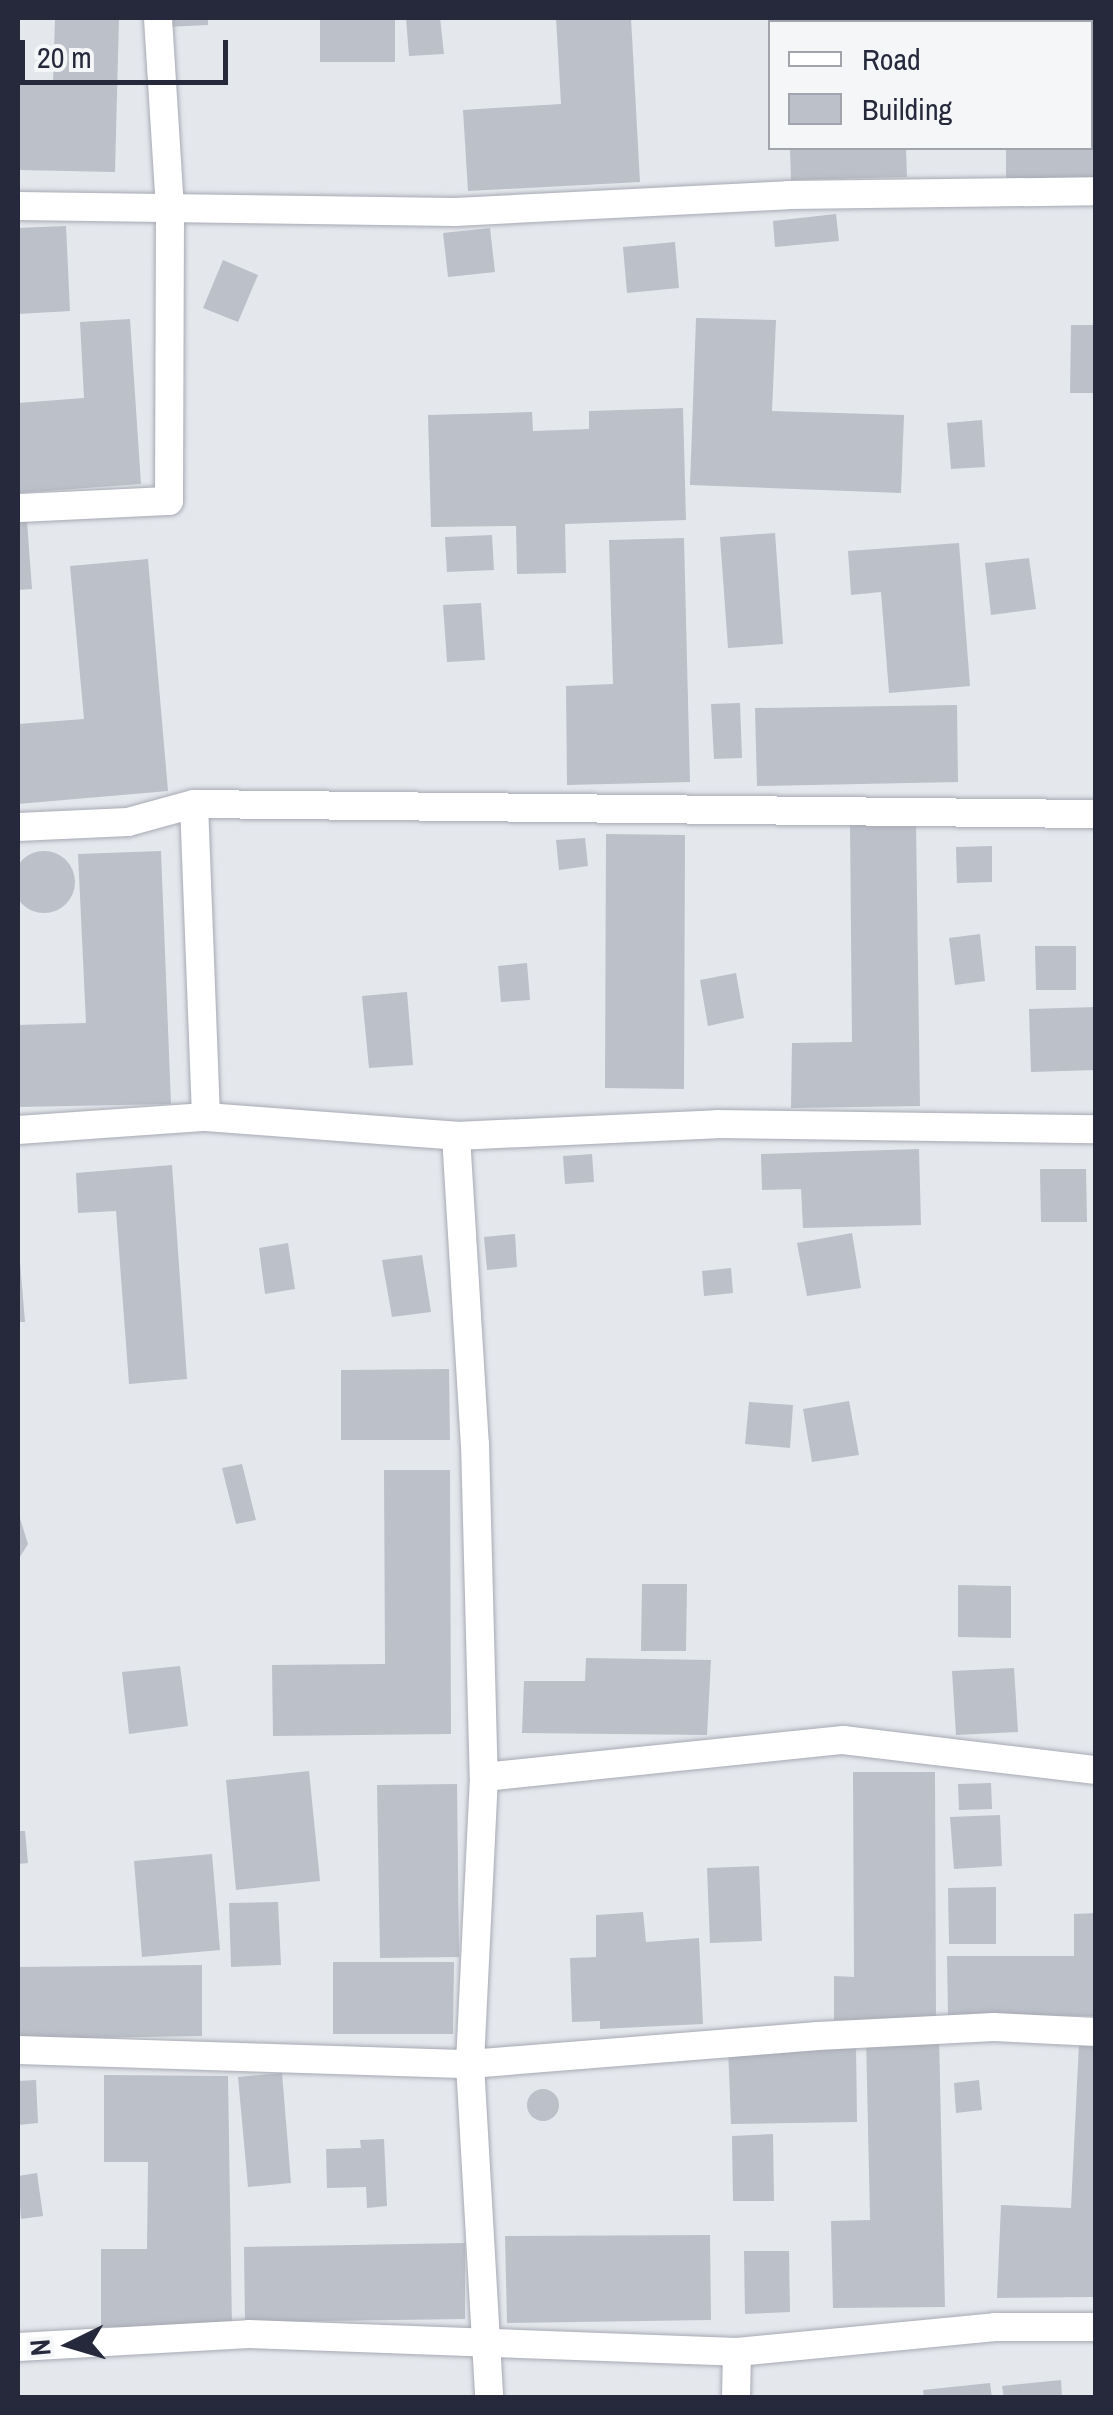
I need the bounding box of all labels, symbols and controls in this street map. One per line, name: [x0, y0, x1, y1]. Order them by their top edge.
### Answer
scale bar: [25, 20, 232, 82]
legend: [768, 20, 1093, 150]
text: 20 m: [37, 37, 92, 77]
text: Road: [862, 39, 921, 79]
text: Building: [862, 89, 952, 129]
north arrow: [20, 2295, 120, 2395]
text: N: [20, 2338, 60, 2358]

